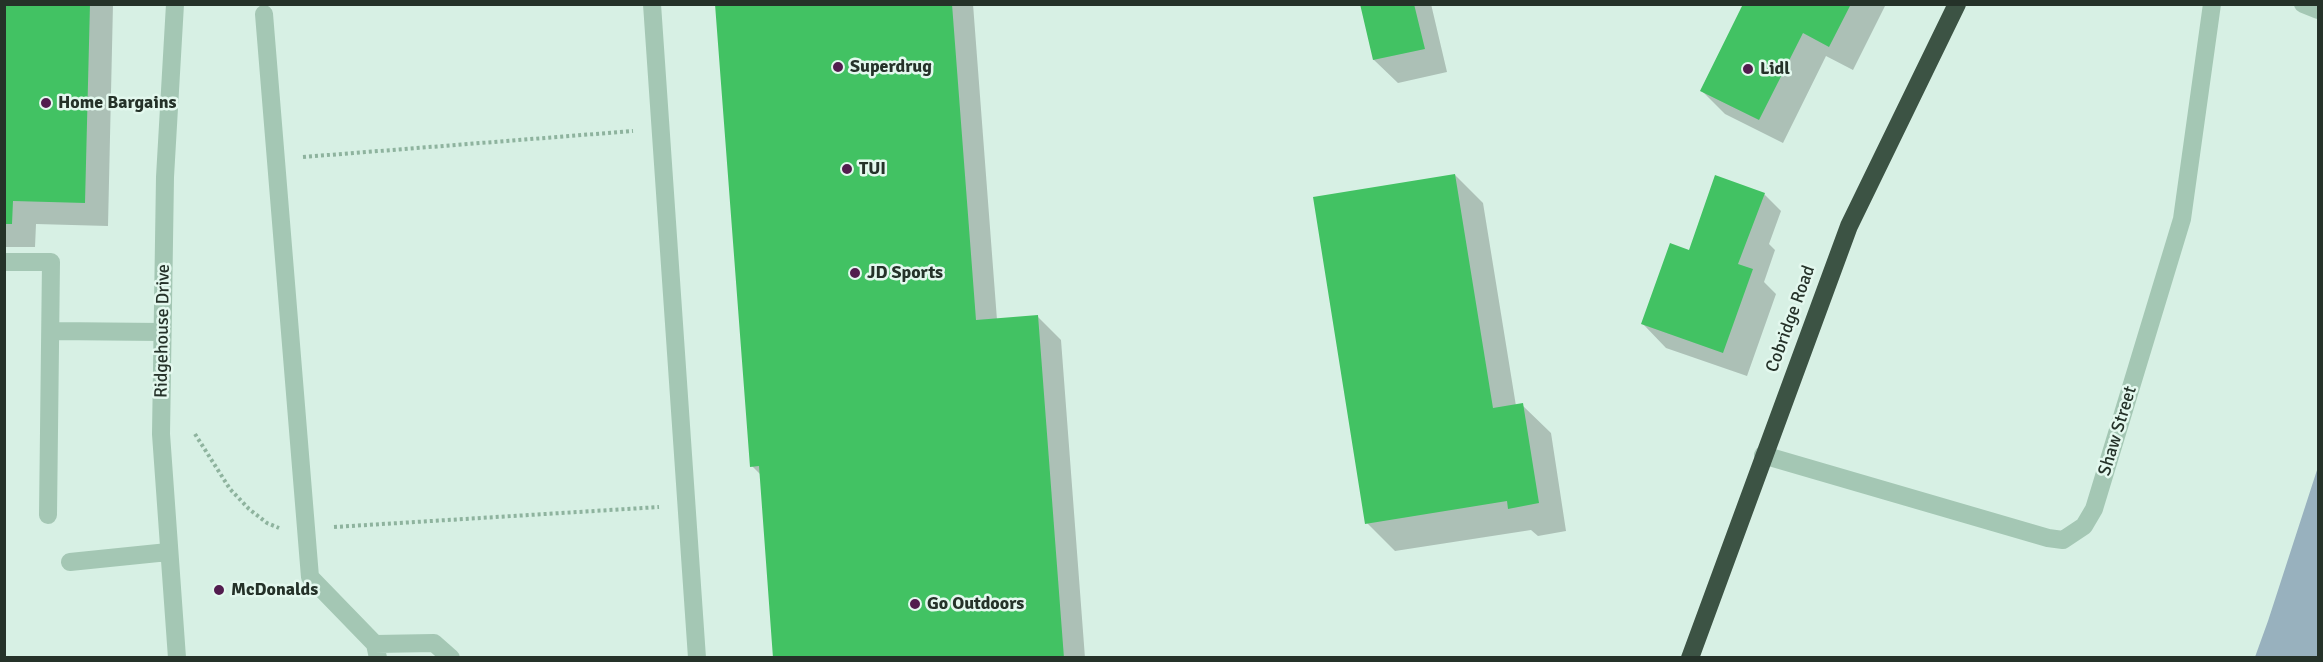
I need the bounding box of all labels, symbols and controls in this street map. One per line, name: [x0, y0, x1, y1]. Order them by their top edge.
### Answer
place label: Superdrug: [850, 56, 932, 78]
place label: Lidl: [1760, 58, 1790, 80]
marker: Superdrug: [831, 60, 845, 74]
marker: Lidl: [1741, 62, 1755, 76]
place label: Home Bargains: [58, 92, 177, 114]
marker: Home Bargains: [39, 96, 53, 110]
place label: TUI: [859, 158, 886, 180]
marker: TUI: [840, 162, 854, 176]
place label: JD Sports: [867, 262, 943, 284]
street label: Cobridge Road: [1762, 263, 1820, 375]
street label: Ridgehouse Drive: [151, 264, 175, 398]
marker: JD Sports: [848, 266, 862, 280]
street label: Shaw Street: [2094, 384, 2142, 478]
place label: McDonalds: [231, 579, 318, 601]
marker: McDonalds: [212, 583, 226, 597]
place label: Go Outdoors: [927, 593, 1024, 615]
marker: Go Outdoors: [908, 597, 922, 611]

